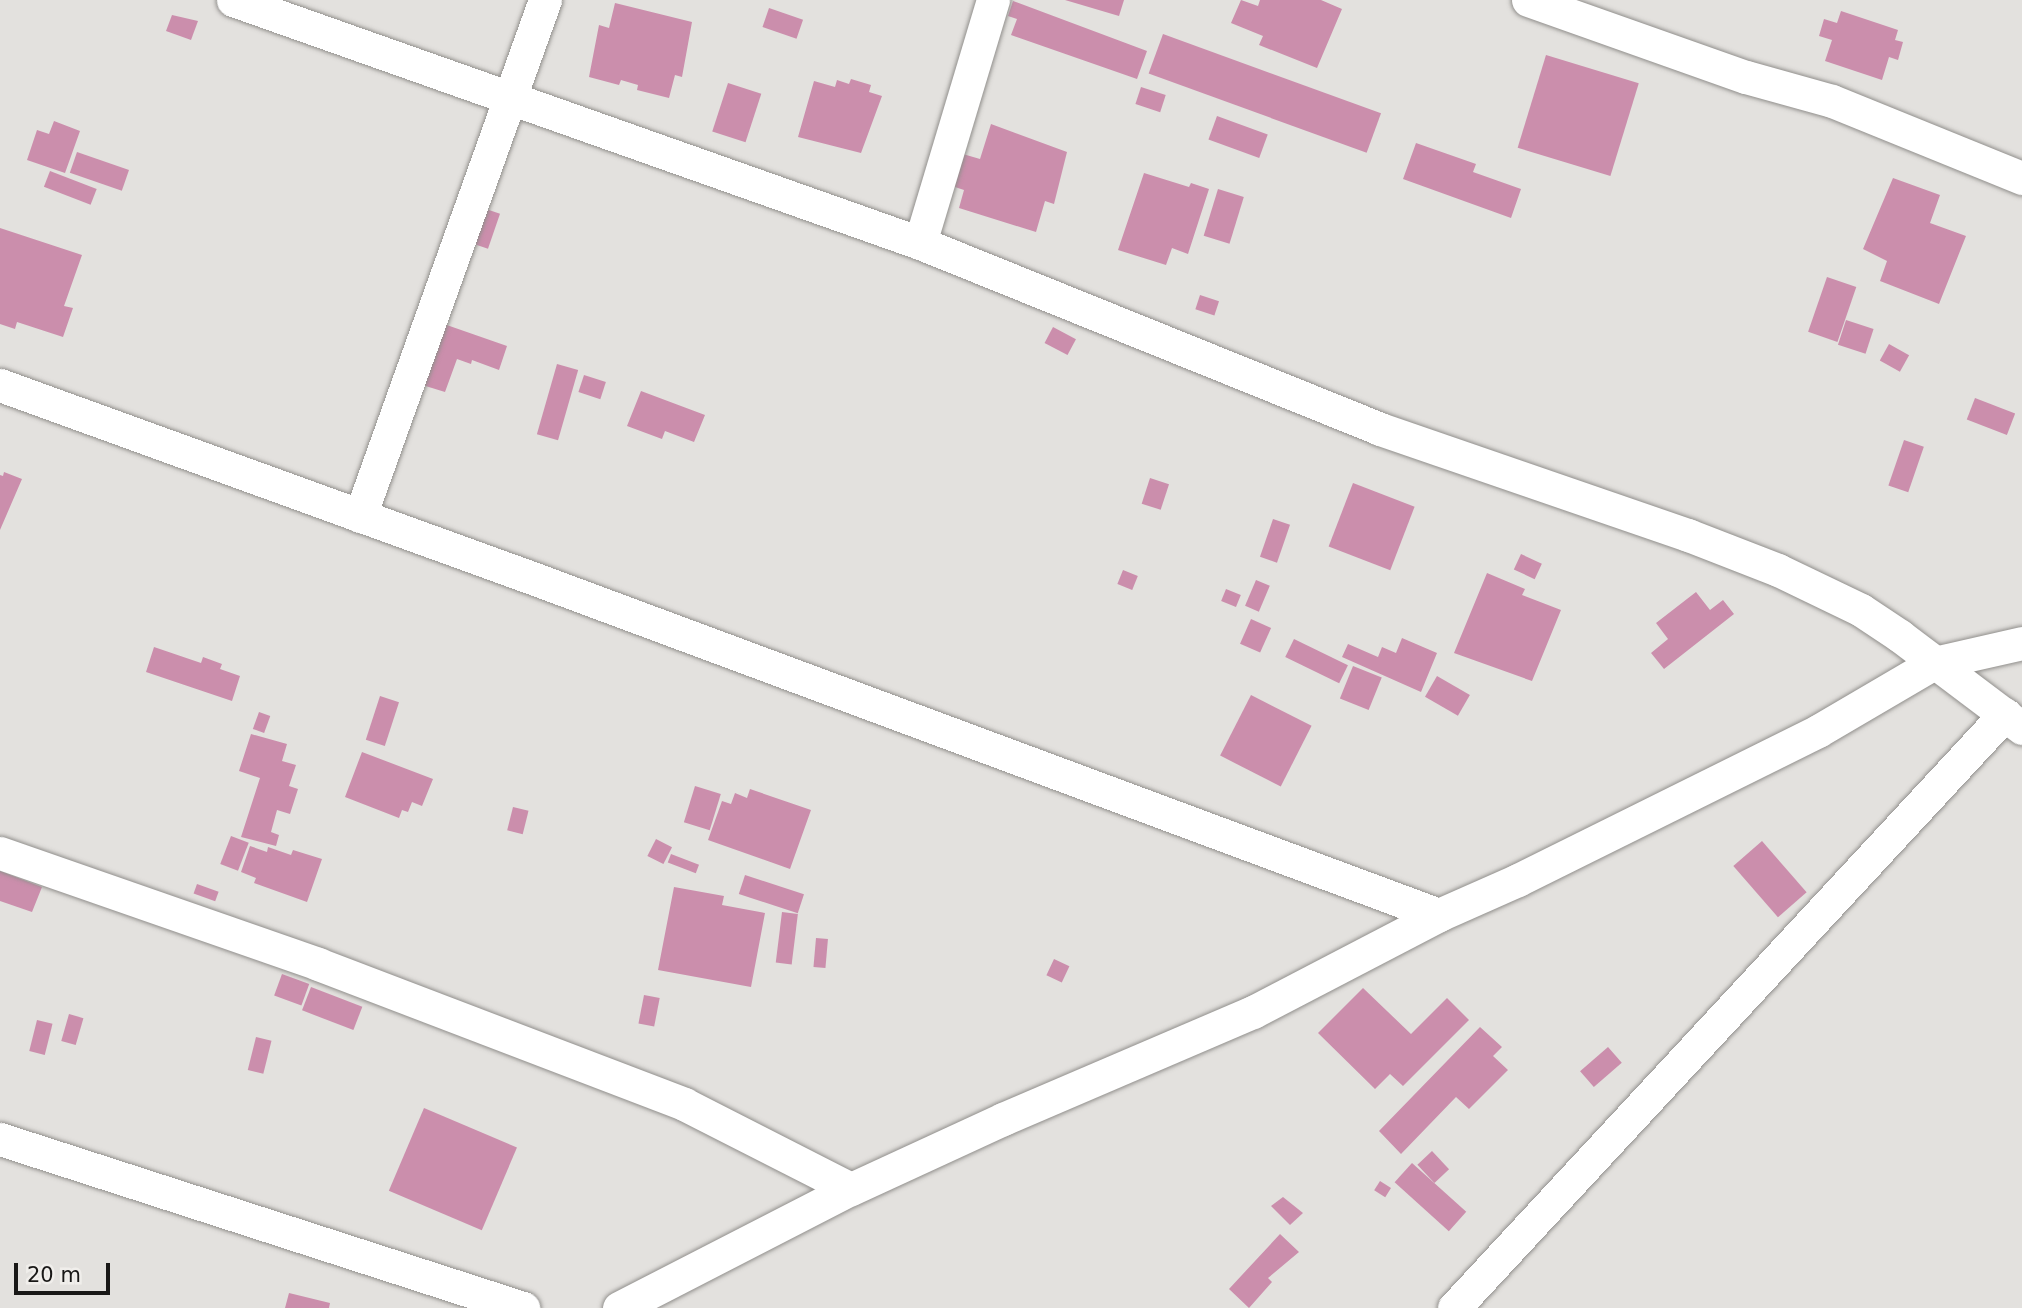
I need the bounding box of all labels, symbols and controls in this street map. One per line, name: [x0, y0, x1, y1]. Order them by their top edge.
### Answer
scale bar: [18, 1248, 114, 1292]
text: 20 m: [27, 1263, 81, 1287]

